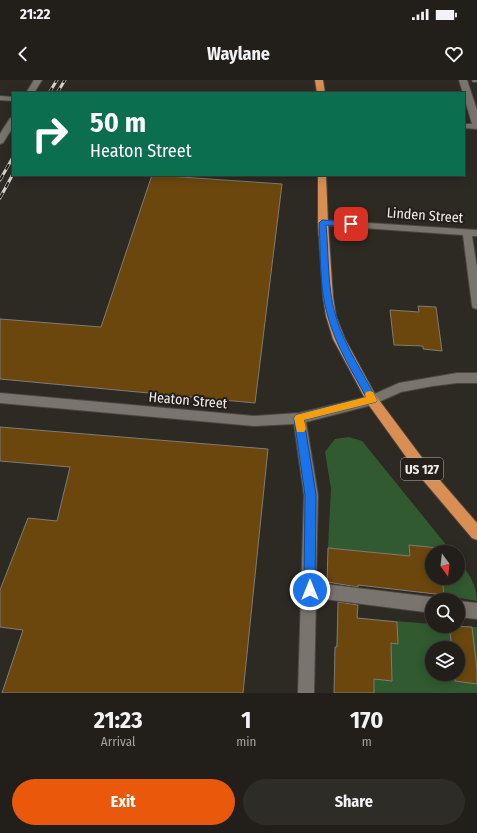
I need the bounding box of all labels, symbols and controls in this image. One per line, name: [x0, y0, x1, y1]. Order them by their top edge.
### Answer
text: 21:22: [20, 5, 50, 23]
icon: back: [12, 43, 34, 65]
text: Waylane: [207, 43, 270, 65]
icon: heart: [443, 43, 465, 65]
text: 50 m: [90, 106, 146, 139]
icon: right: [24, 108, 76, 160]
text: Heaton Street: [90, 140, 192, 162]
street label: Linden Street: [386, 204, 464, 227]
pin: [334, 207, 368, 241]
icon: arrive: [340, 213, 362, 235]
street label: Heaton Street: [148, 389, 228, 412]
road number: US 127: [401, 458, 443, 480]
north arrow: [425, 545, 465, 585]
map controls: [425, 545, 465, 681]
position arrow: [289, 569, 331, 611]
button: search: [425, 593, 465, 633]
button: layers: [425, 641, 465, 681]
text: 21:23: [94, 706, 143, 734]
text: 1: [241, 706, 251, 734]
text: 170: [350, 706, 383, 734]
text: Arrival: [101, 734, 135, 749]
text: min: [236, 734, 256, 749]
text: m: [362, 734, 372, 749]
button: Exit: [12, 779, 235, 825]
button: Share: [243, 779, 465, 825]

